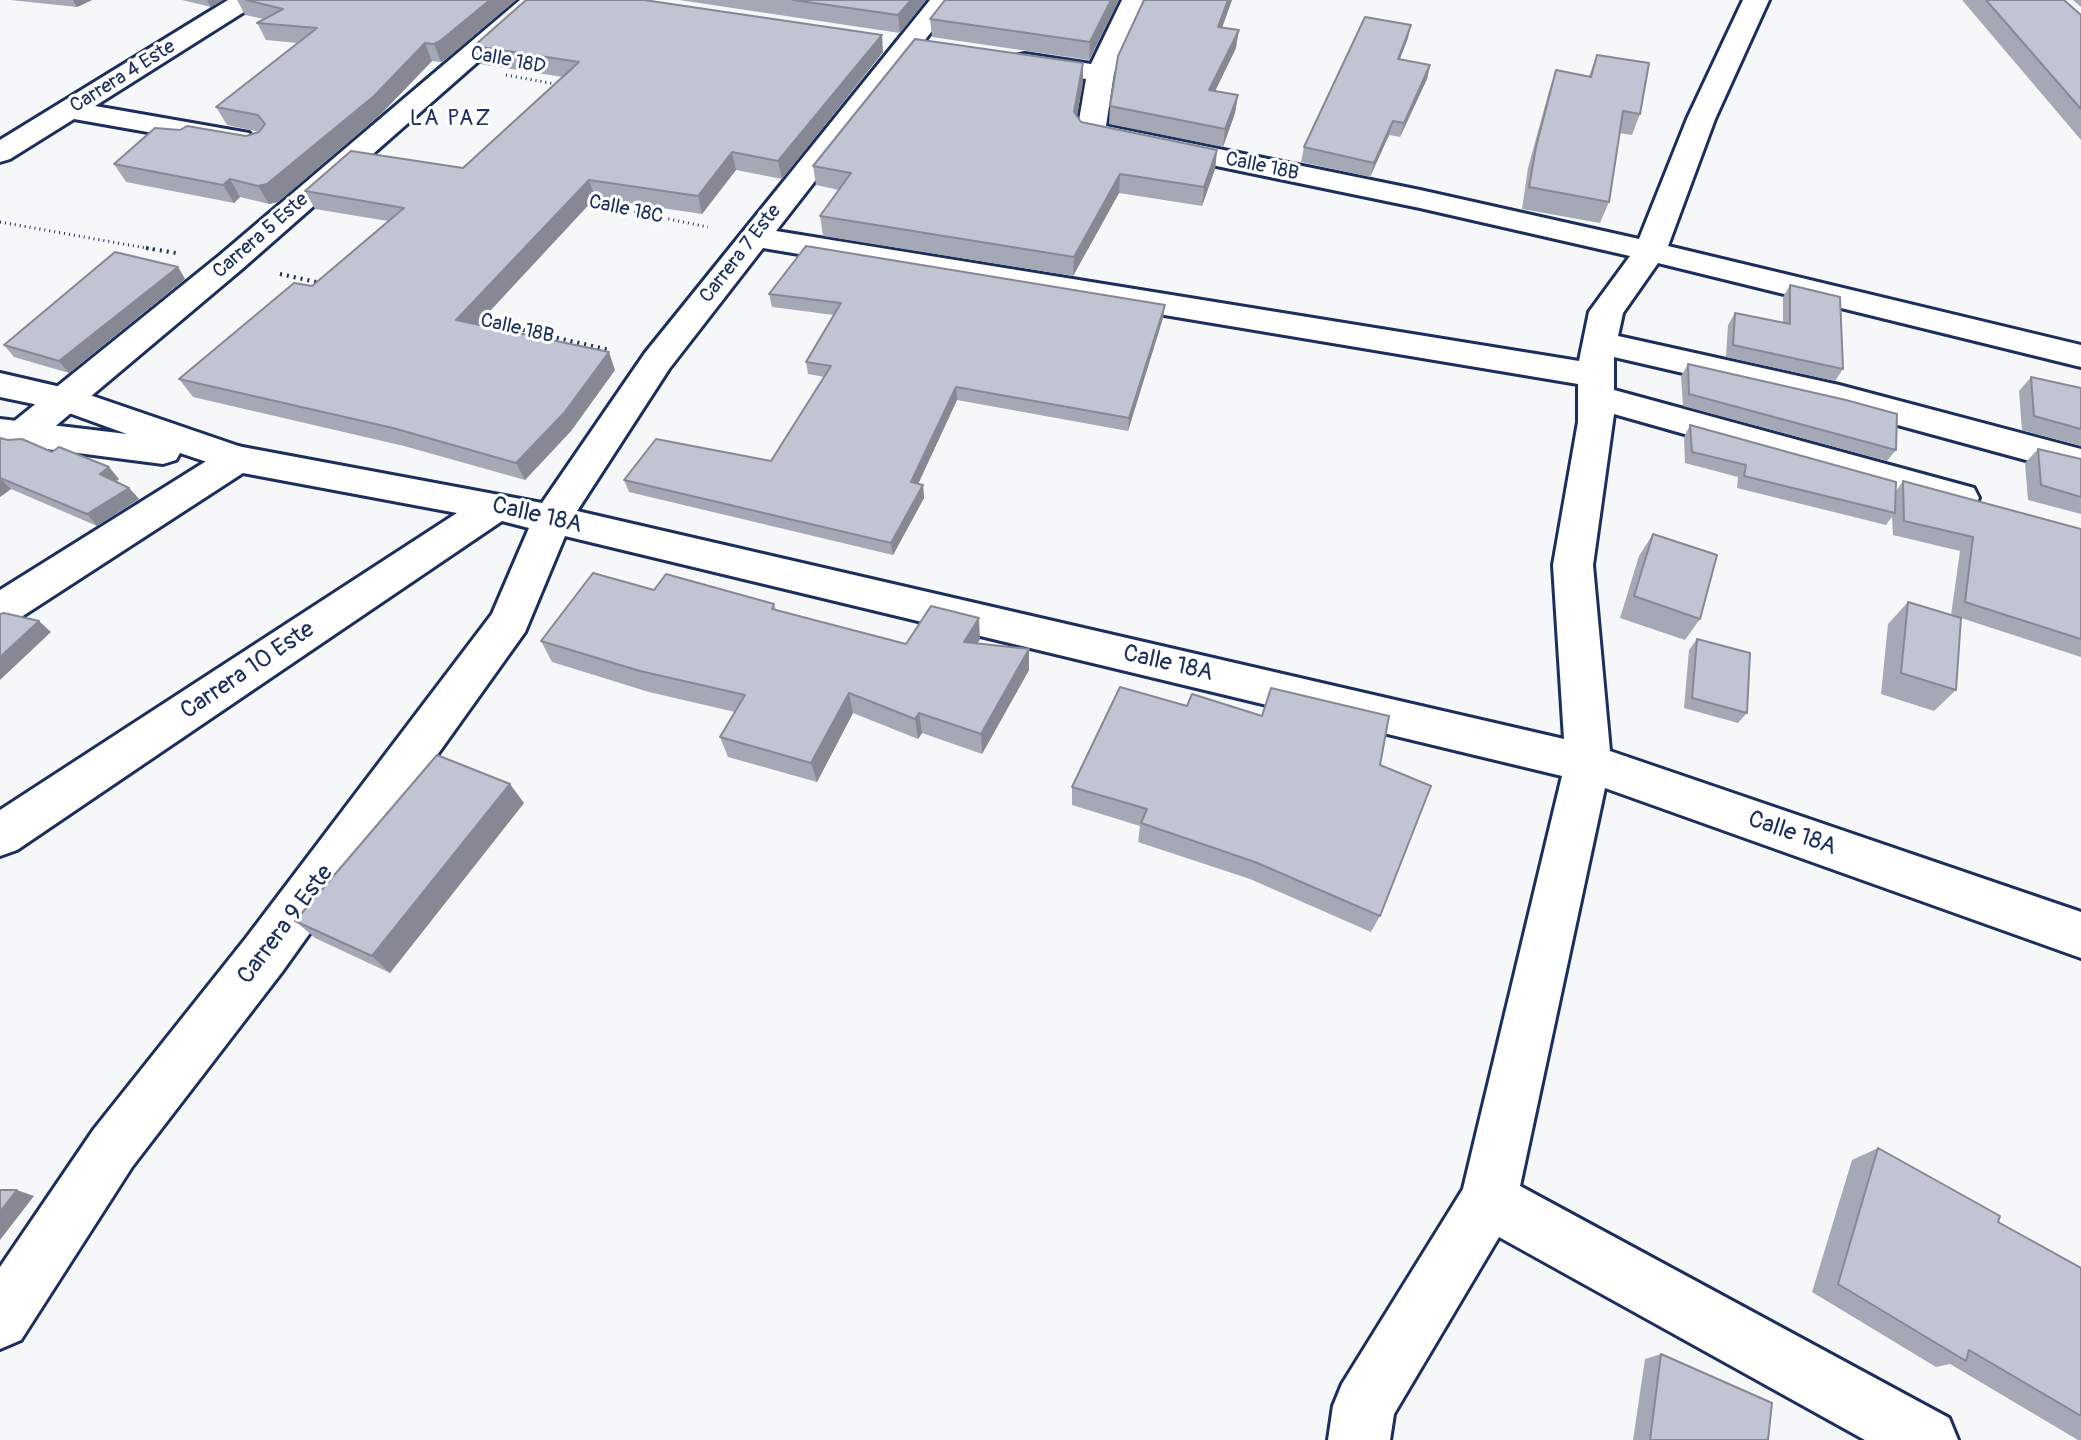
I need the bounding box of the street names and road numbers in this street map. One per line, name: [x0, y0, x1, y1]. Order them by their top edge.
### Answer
street label: Carrera 4 Este: [66, 35, 180, 119]
street label: Calle 18D: [469, 42, 547, 80]
street label: Calle 18B: [1223, 148, 1301, 186]
street label: Carrera 5 Este: [208, 188, 314, 284]
street label: Calle 18C: [587, 190, 665, 230]
street label: Carrera 7 Este: [695, 200, 787, 308]
street label: Calle 18B: [478, 309, 556, 349]
street label: Calle 18A: [489, 492, 585, 540]
street label: Carrera 10 Este: [176, 616, 320, 726]
street label: Calle 18A: [1120, 640, 1216, 688]
street label: Calle 18A: [1744, 805, 1840, 863]
street label: Carrera 9 Este: [232, 860, 340, 990]

